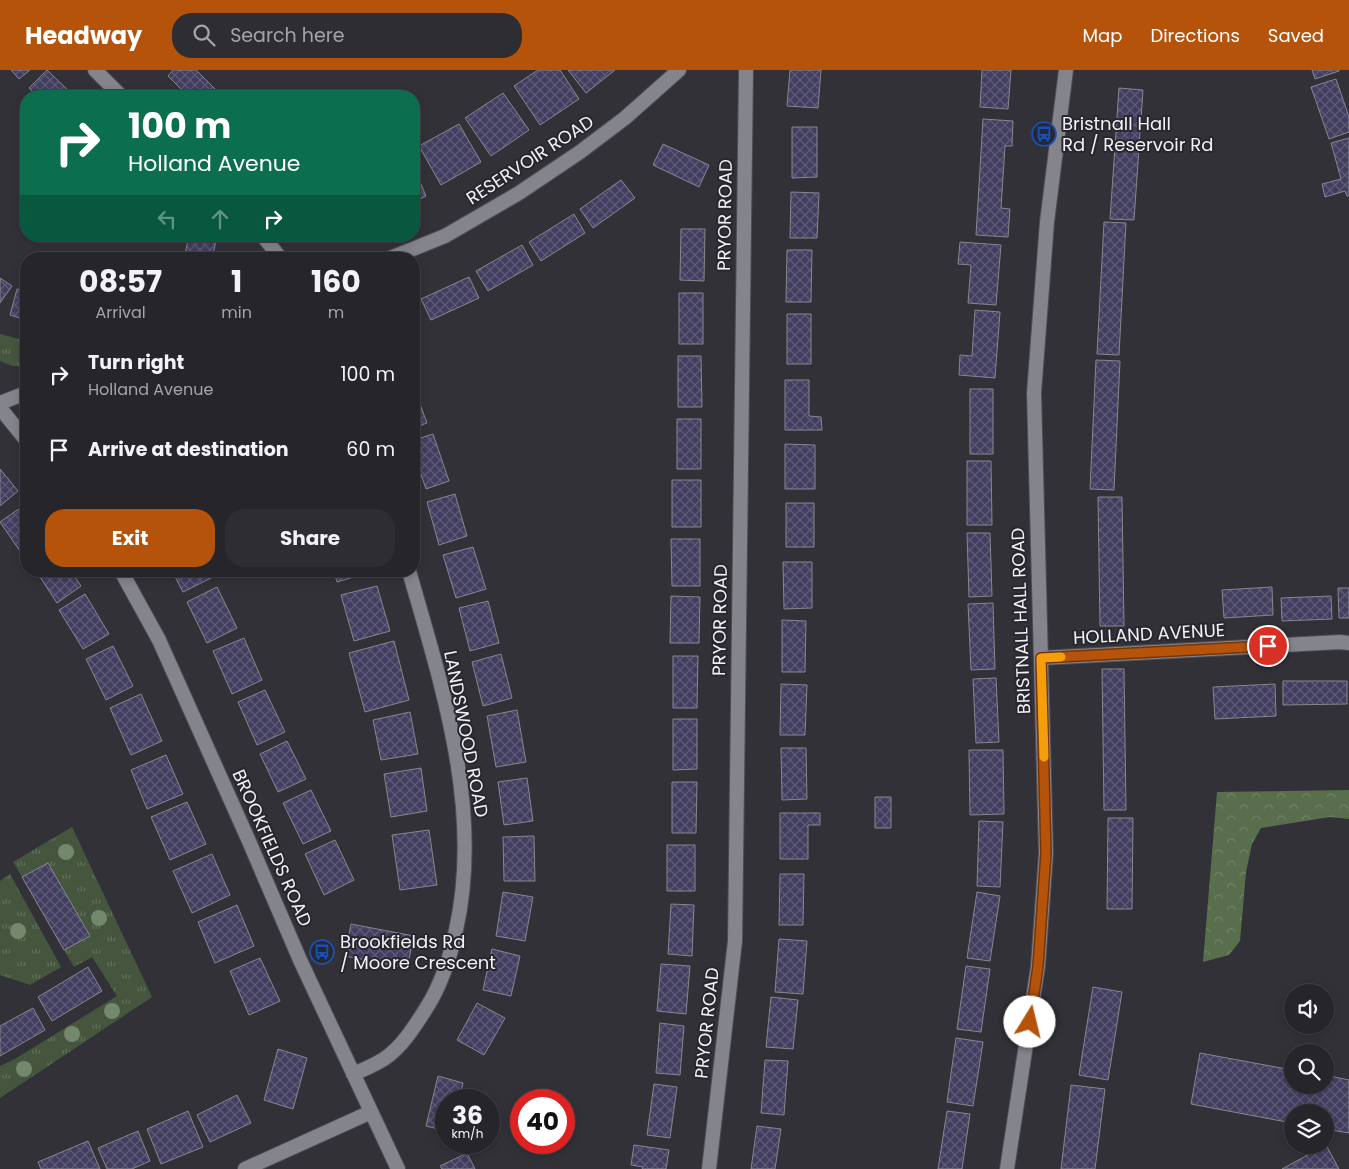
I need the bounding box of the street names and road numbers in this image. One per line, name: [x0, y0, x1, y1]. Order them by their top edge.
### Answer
street label: RESERVOIR ROAD: [461, 109, 598, 210]
street label: PRYOR ROAD: [711, 159, 738, 271]
street label: BRISTNALL HALL ROAD: [1005, 527, 1036, 715]
street label: PRYOR ROAD: [706, 564, 733, 676]
street label: HOLLAND AVENUE: [1072, 617, 1226, 650]
street label: LANDSWOOD ROAD: [438, 648, 495, 819]
street label: BROOKFIELDS ROAD: [227, 765, 318, 930]
street label: PRYOR ROAD: [688, 966, 725, 1080]

